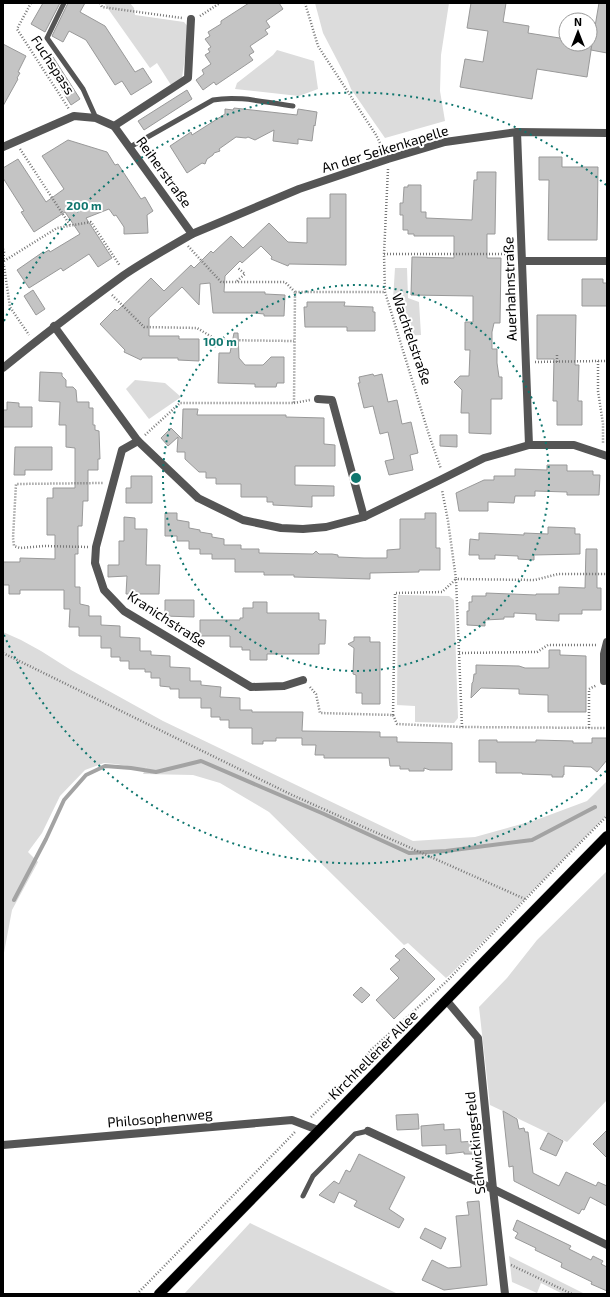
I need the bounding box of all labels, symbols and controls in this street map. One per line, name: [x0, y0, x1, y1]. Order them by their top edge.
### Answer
north arrow: [558, 12, 598, 52]
text: N: [574, 15, 582, 28]
street label: Fuchspass: [28, 32, 79, 98]
street label: An der Seikenkapelle: [319, 121, 450, 176]
street label: Reiherstraße: [133, 133, 196, 211]
text: 200 m: [66, 198, 102, 212]
street label: Auerhahnstraße: [499, 236, 520, 342]
street label: Wachtelstraße: [389, 291, 436, 387]
text: 100 m: [203, 334, 237, 348]
centre of rings: [349, 471, 363, 485]
street label: Kranichstraße: [125, 587, 210, 650]
street label: Kirchhellener Allee: [324, 1006, 421, 1103]
street label: Schwickingsfeld: [461, 1091, 488, 1195]
street label: Philosophenweg: [107, 1104, 214, 1131]

